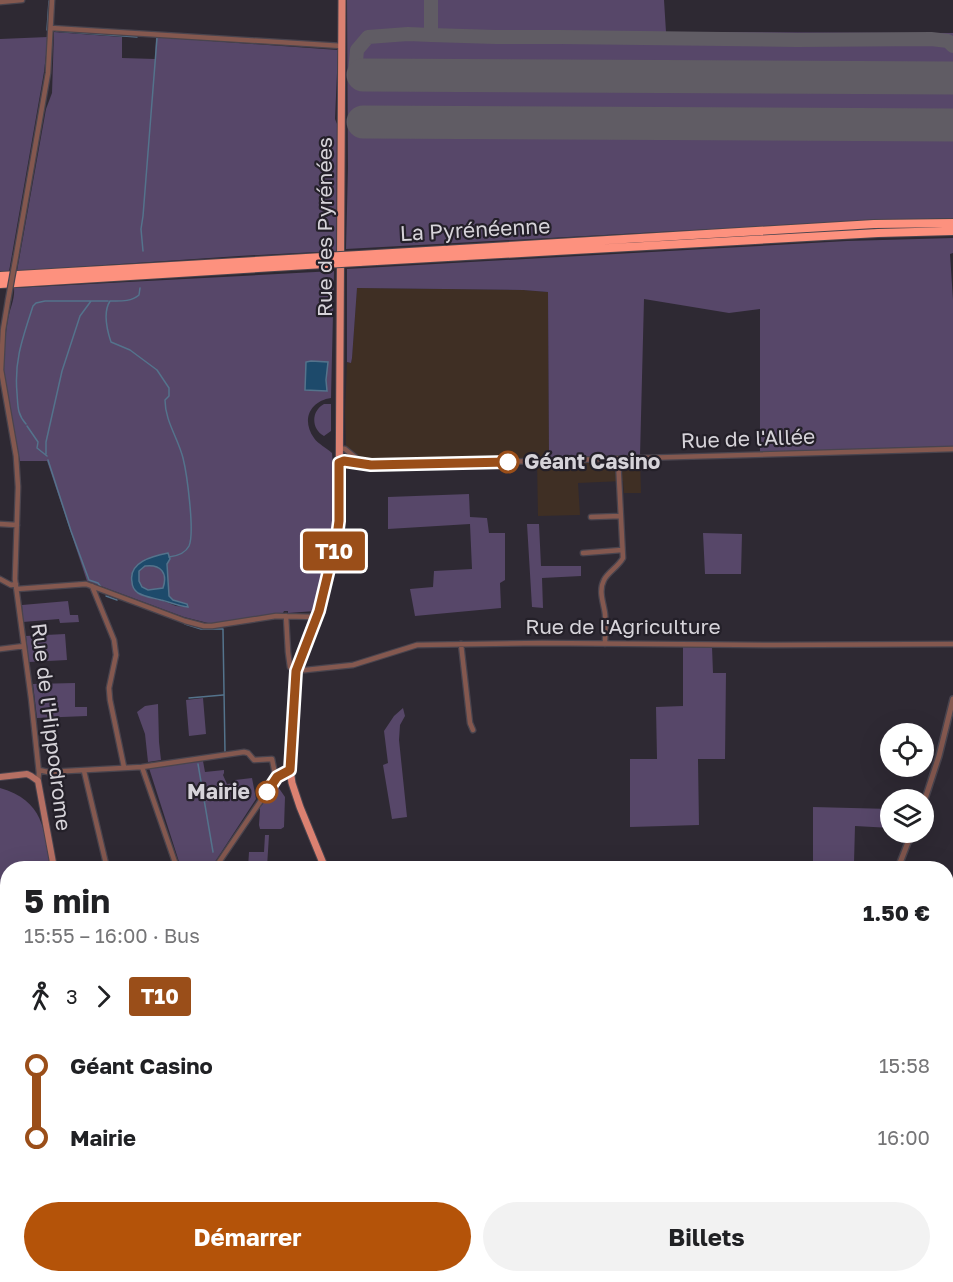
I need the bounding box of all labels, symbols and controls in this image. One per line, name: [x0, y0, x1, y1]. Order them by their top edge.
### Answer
street label: Rue des Pyrénées: [311, 137, 337, 317]
street label: La Pyrénéenne: [399, 212, 551, 246]
street label: Rue de l'Allée: [680, 423, 816, 453]
place label: Géant Casino: [524, 448, 660, 474]
marker: Géant Casino: [497, 451, 519, 473]
line badge: T10: [300, 532, 368, 570]
text: T10: [315, 538, 353, 564]
street label: Rue de l'Agriculture: [525, 613, 721, 639]
street label: Rue de l'Hippodrome: [26, 622, 78, 832]
map controls: [880, 723, 934, 843]
button: locate: [880, 723, 934, 777]
place label: Mairie: [187, 778, 250, 804]
marker: Mairie: [256, 781, 278, 803]
button: layers: [880, 789, 934, 843]
text: 5 min: [24, 881, 110, 920]
text: 1.50 €: [863, 899, 930, 926]
text: 15:55 – 16:00 · Bus: [24, 923, 200, 947]
icon: walk: [24, 980, 57, 1013]
icon: forward: [87, 980, 120, 1013]
text: T10: [141, 983, 179, 1009]
text: 3: [66, 984, 78, 1008]
text: Géant Casino: [70, 1052, 213, 1079]
text: 15:58: [879, 1053, 930, 1077]
text: Mairie: [70, 1124, 136, 1151]
text: 16:00: [877, 1125, 930, 1149]
button: Démarrer: [24, 1202, 471, 1271]
button: Billets: [483, 1202, 930, 1271]

